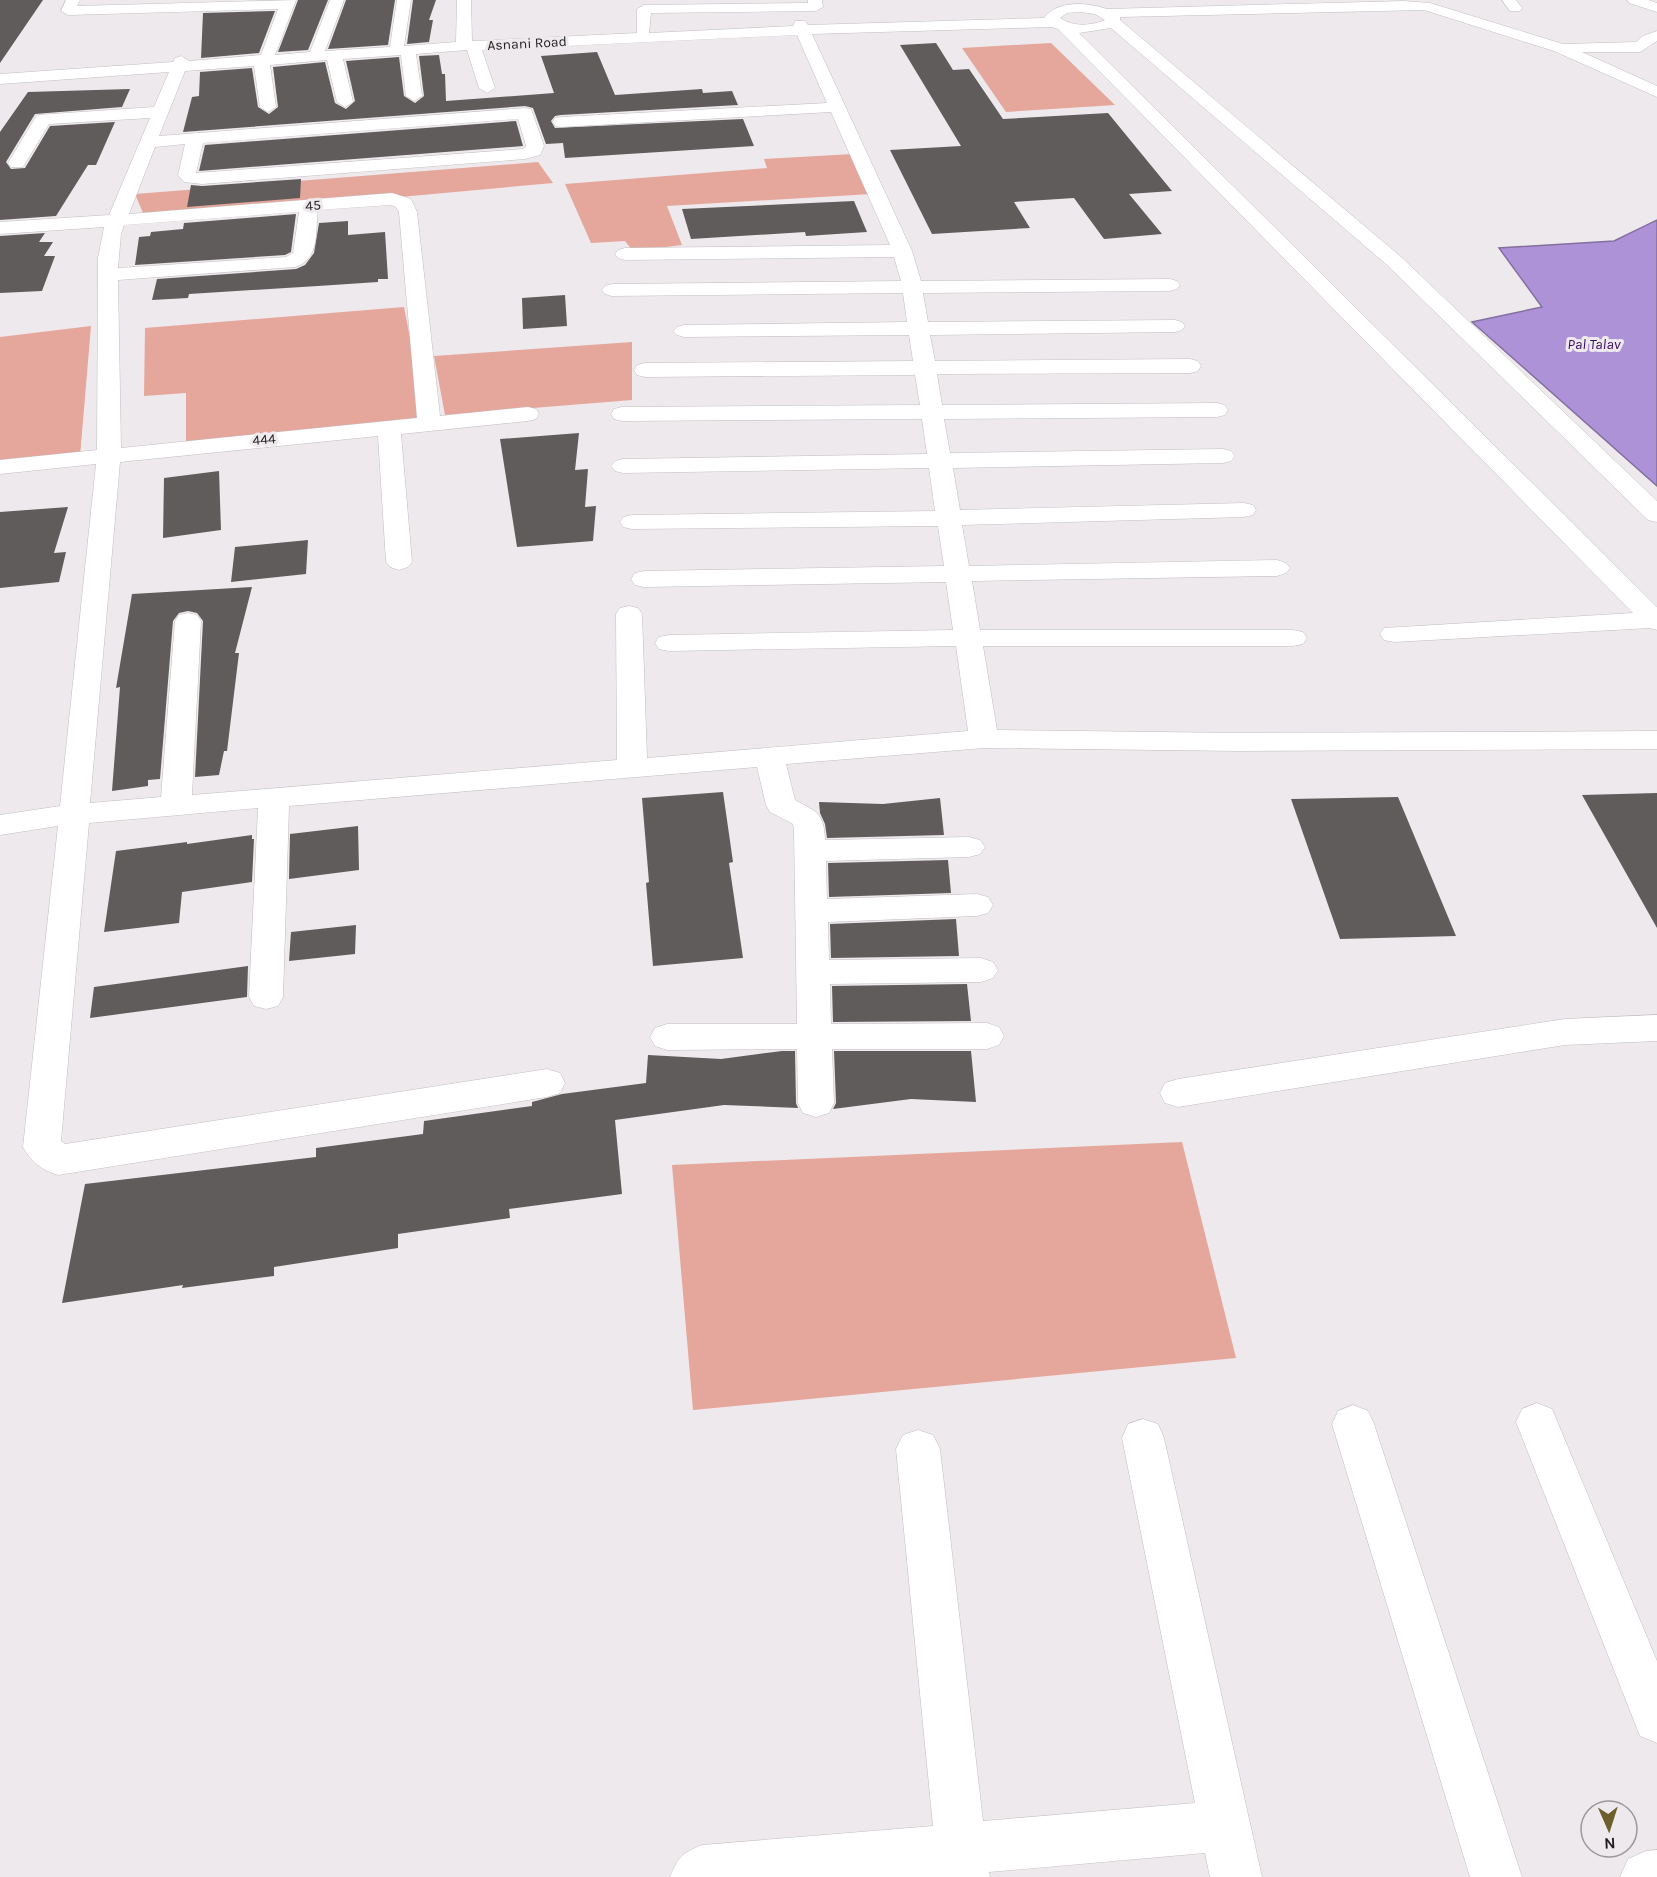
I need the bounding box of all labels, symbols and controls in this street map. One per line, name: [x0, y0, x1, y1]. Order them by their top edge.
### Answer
street label: Asnani Road: [487, 33, 567, 54]
street label: 45: [304, 196, 322, 215]
water label: Pal Talav: [1567, 335, 1622, 353]
street label: 444: [252, 430, 277, 449]
north arrow: [1579, 1799, 1639, 1859]
text: N: [1604, 1834, 1616, 1853]

